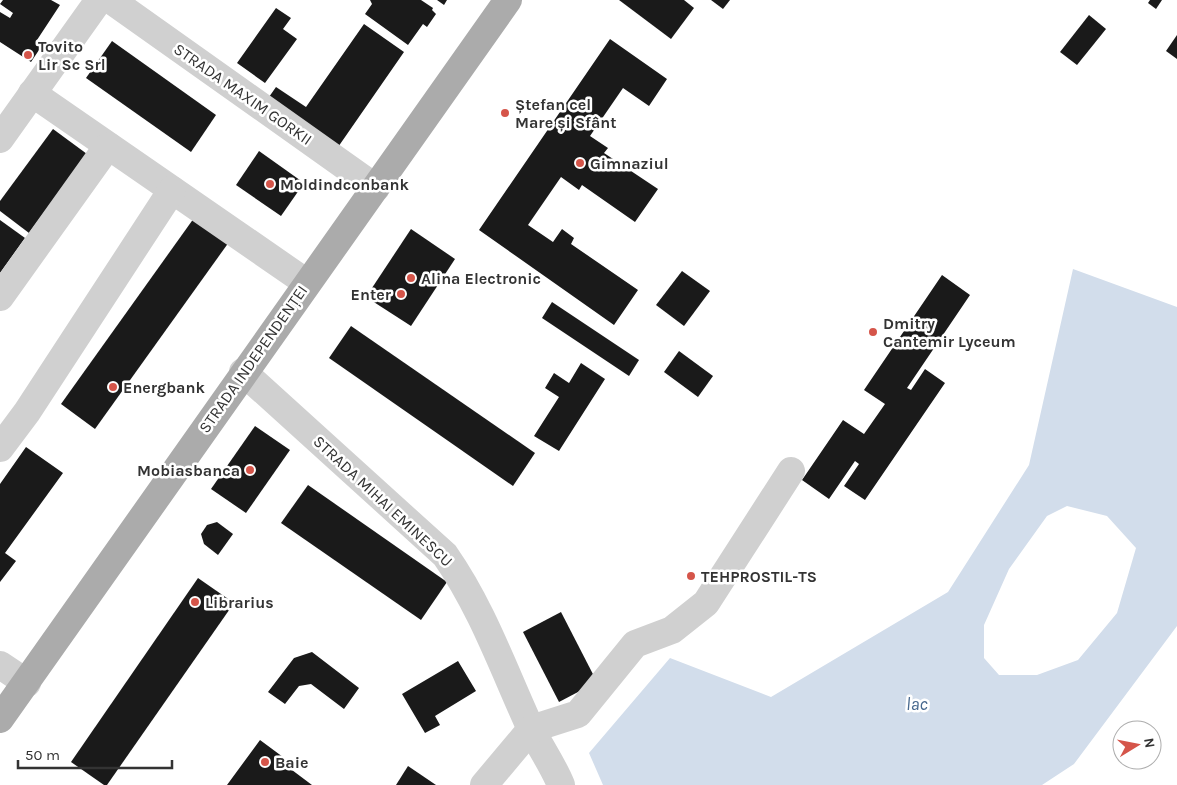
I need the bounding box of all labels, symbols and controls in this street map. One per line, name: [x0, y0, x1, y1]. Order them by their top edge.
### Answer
place label: Tovito Lir Sc Srl: [38, 37, 106, 74]
street label: STRADA MAXIM GORKII: [170, 39, 316, 149]
marker: Tovito Lir Sc Srl: [22, 49, 34, 61]
place label: Ștefan cel Mare și Sfânt: [515, 95, 617, 132]
marker: Ștefan cel Mare și Sfânt: [499, 107, 511, 119]
place label: Gimnaziul: [590, 154, 669, 173]
marker: Gimnaziul: [574, 157, 586, 169]
place label: Moldindconbank: [280, 175, 409, 194]
marker: Moldindconbank: [264, 178, 276, 190]
place label: Alina Electronic: [421, 269, 541, 288]
marker: Alina Electronic: [405, 272, 417, 284]
street label: STRADA INDEPENDENȚEI: [195, 281, 311, 437]
place label: Enter: [351, 285, 392, 304]
marker: Enter: [395, 288, 407, 300]
place label: Dmitry Cantemir Lyceum: [883, 314, 1016, 351]
marker: Dmitry Cantemir Lyceum: [867, 326, 879, 338]
place label: Energbank: [123, 378, 205, 397]
marker: Energbank: [107, 381, 119, 393]
street label: STRADA MIHAI EMINESCU: [309, 432, 457, 570]
place label: Mobiasbanca: [137, 461, 240, 480]
marker: Mobiasbanca: [244, 464, 256, 476]
place label: TEHPROSTIL-TS: [701, 567, 817, 586]
marker: TEHPROSTIL-TS: [685, 570, 697, 582]
place label: Librarius: [205, 593, 274, 612]
marker: Librarius: [189, 596, 201, 608]
water label: lac: [906, 693, 929, 715]
north arrow: [1112, 720, 1162, 770]
text: N: [1140, 736, 1159, 749]
scale bar: [18, 738, 171, 770]
text: 50 m: [25, 746, 60, 764]
place label: Baie: [275, 753, 308, 772]
marker: Baie: [259, 756, 271, 768]

